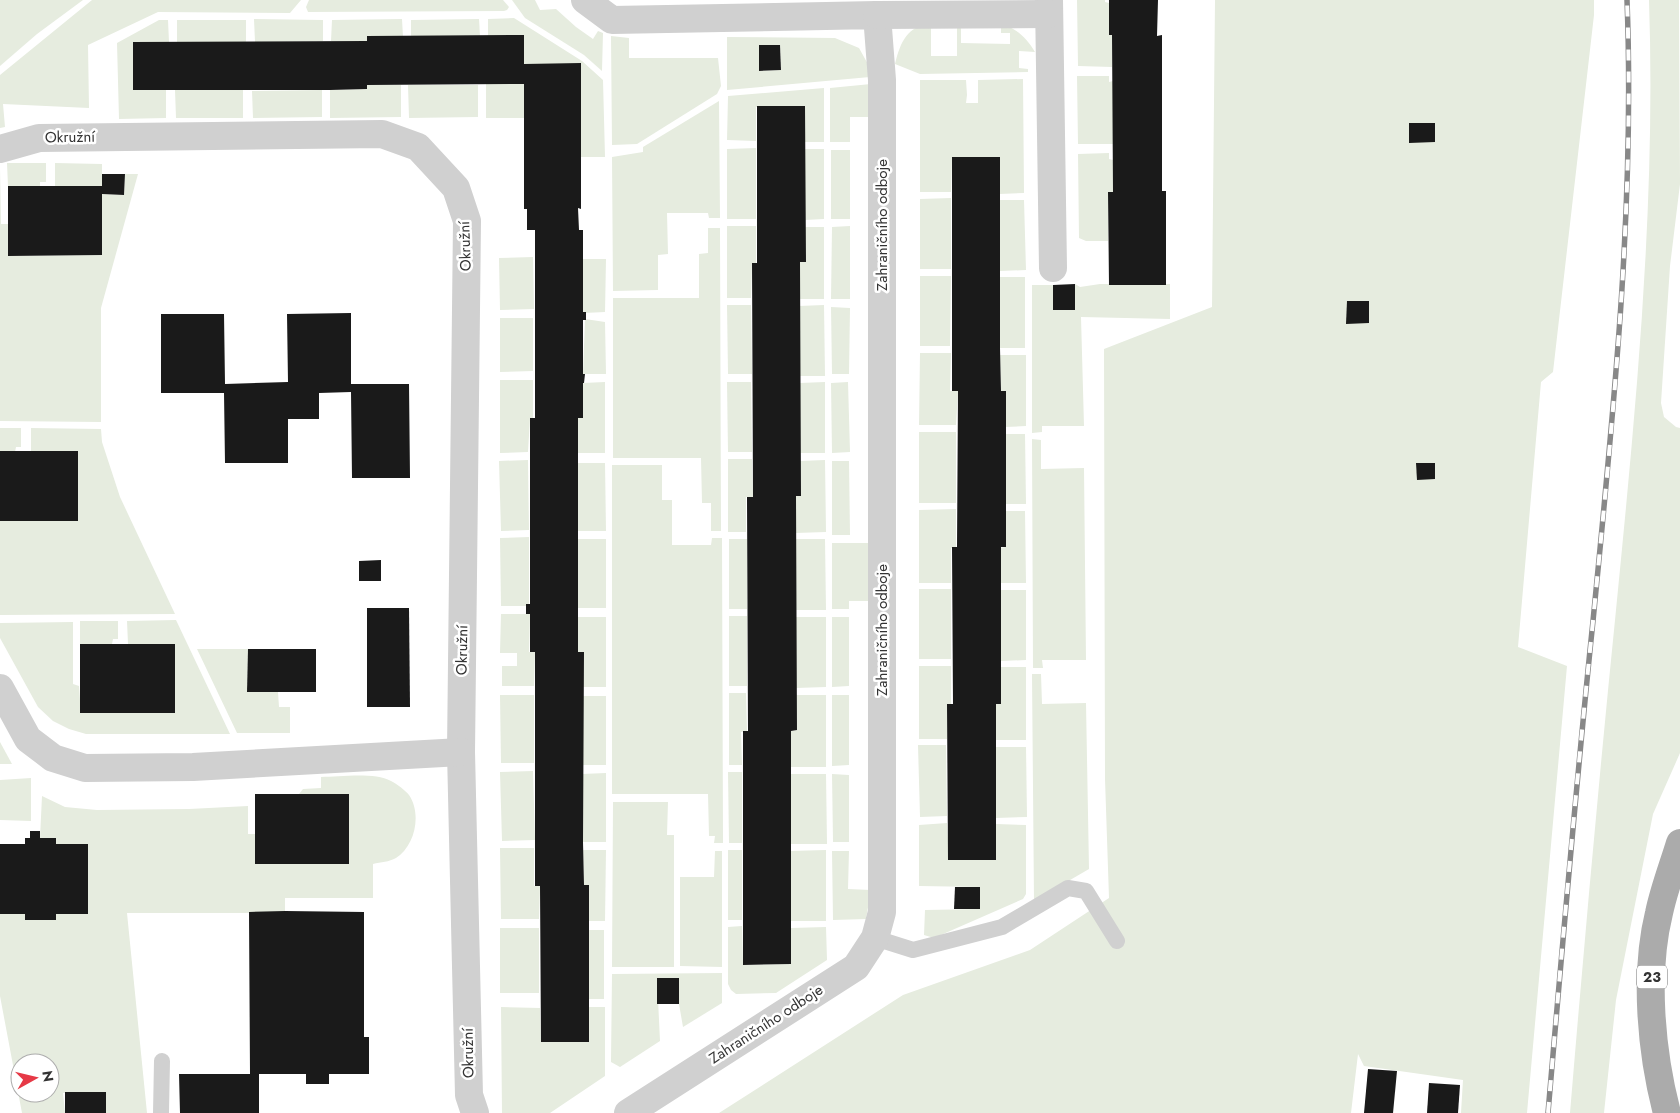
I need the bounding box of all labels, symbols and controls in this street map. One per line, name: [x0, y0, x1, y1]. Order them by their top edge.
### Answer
street label: Okružní: [45, 126, 96, 148]
street label: Zahraničního odboje: [871, 159, 893, 291]
street label: Okružní: [453, 219, 477, 271]
street label: Zahraničního odboje: [871, 564, 893, 696]
street label: Okružní: [451, 624, 473, 675]
road number: 23: [1637, 966, 1667, 989]
street label: Zahraničního odboje: [705, 979, 828, 1069]
street label: Okružní: [457, 1027, 479, 1078]
north arrow: [10, 1053, 60, 1103]
text: N: [37, 1069, 59, 1083]

